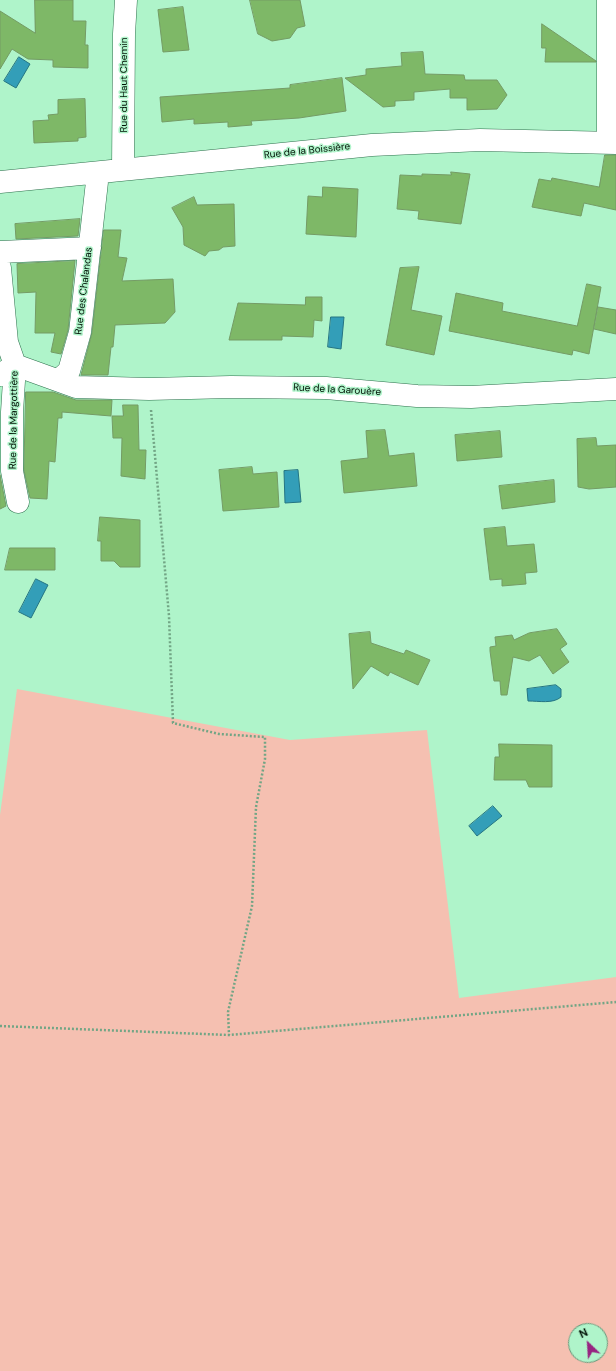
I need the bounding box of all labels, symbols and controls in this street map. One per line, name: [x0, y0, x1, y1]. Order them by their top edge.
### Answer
street label: Rue du Haut Chemin: [118, 38, 130, 132]
street label: Rue de la Boissière: [263, 141, 351, 161]
street label: Rue des Chalandas: [73, 247, 95, 335]
street label: Rue de la Margottière: [7, 371, 21, 469]
street label: Rue de la Garouère: [293, 382, 381, 398]
north arrow: [568, 1323, 608, 1363]
text: N: [577, 1325, 590, 1341]

